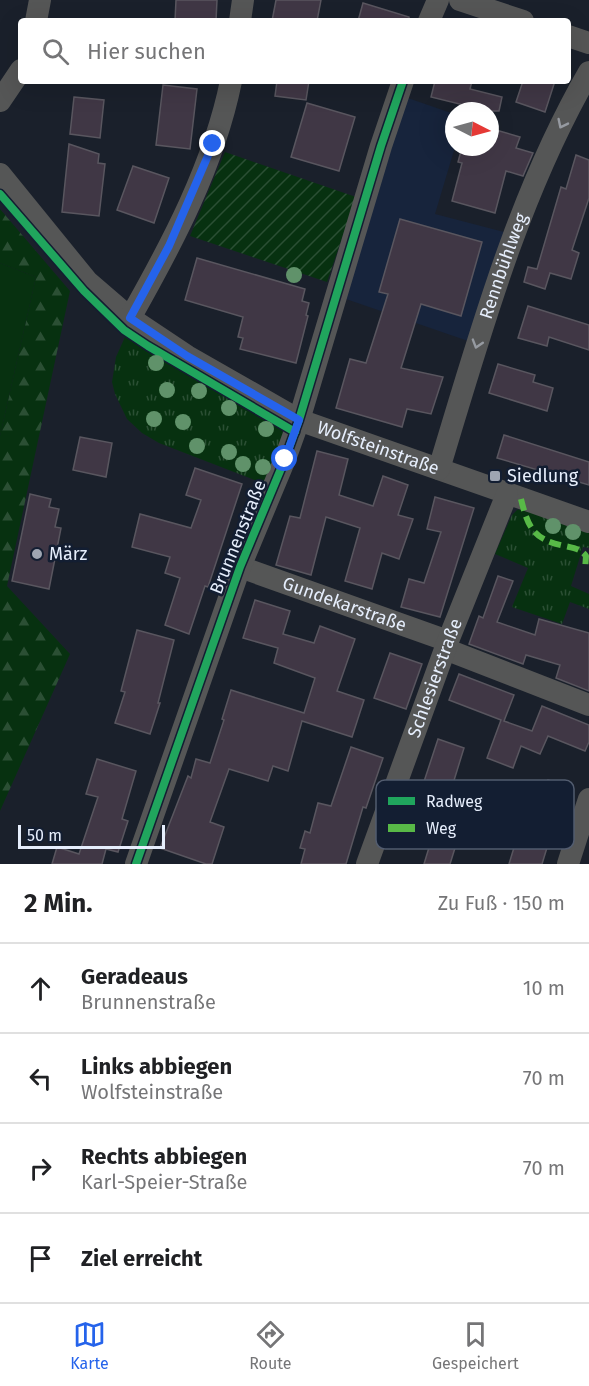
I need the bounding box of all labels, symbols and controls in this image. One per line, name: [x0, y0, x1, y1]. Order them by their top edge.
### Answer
search box: [18, 18, 571, 84]
icon: search: [39, 35, 72, 68]
text: Hier suchen: [87, 38, 206, 65]
north arrow: [445, 102, 499, 156]
one-way arrow: [558, 117, 570, 128]
route end: [199, 130, 225, 156]
street label: Rennbühlweg: [475, 209, 532, 322]
one-way arrow: [472, 338, 484, 349]
street label: Wolfsteinstraße: [314, 416, 442, 479]
route start: [271, 445, 297, 471]
place label: Siedlung: [507, 465, 579, 487]
marker: Siedlung: [488, 469, 502, 483]
street label: Brunnenstraße: [205, 477, 271, 597]
place label: März: [49, 543, 88, 565]
marker: März: [30, 547, 44, 561]
street label: Gundekarstraße: [280, 572, 409, 636]
street label: Schlesierstraße: [403, 615, 467, 741]
legend: [376, 780, 574, 849]
text: Radweg: [426, 792, 483, 811]
text: Weg: [426, 819, 457, 838]
scale bar: [18, 822, 165, 850]
text: 50 m: [27, 826, 62, 845]
text: 2 Min.: [24, 888, 93, 919]
text: Zu Fuß · 150 m: [438, 891, 565, 915]
text: Geradeaus: [81, 963, 188, 990]
icon: ahead: [24, 972, 57, 1005]
text: 10 m: [523, 976, 565, 1000]
text: Brunnenstraße: [81, 990, 216, 1014]
text: Links abbiegen: [81, 1053, 232, 1080]
icon: left: [24, 1062, 57, 1095]
text: 70 m: [523, 1066, 565, 1090]
text: Wolfsteinstraße: [81, 1080, 223, 1104]
text: Rechts abbiegen: [81, 1143, 247, 1170]
icon: right: [24, 1152, 57, 1185]
text: 70 m: [523, 1156, 565, 1180]
text: Karl-Speier-Straße: [81, 1170, 247, 1194]
icon: arrive: [24, 1242, 57, 1275]
text: Ziel erreicht: [81, 1245, 202, 1272]
tab: Karte: [70, 1318, 109, 1373]
tab: Route: [249, 1318, 292, 1373]
tab: Gespeichert: [432, 1318, 519, 1373]

